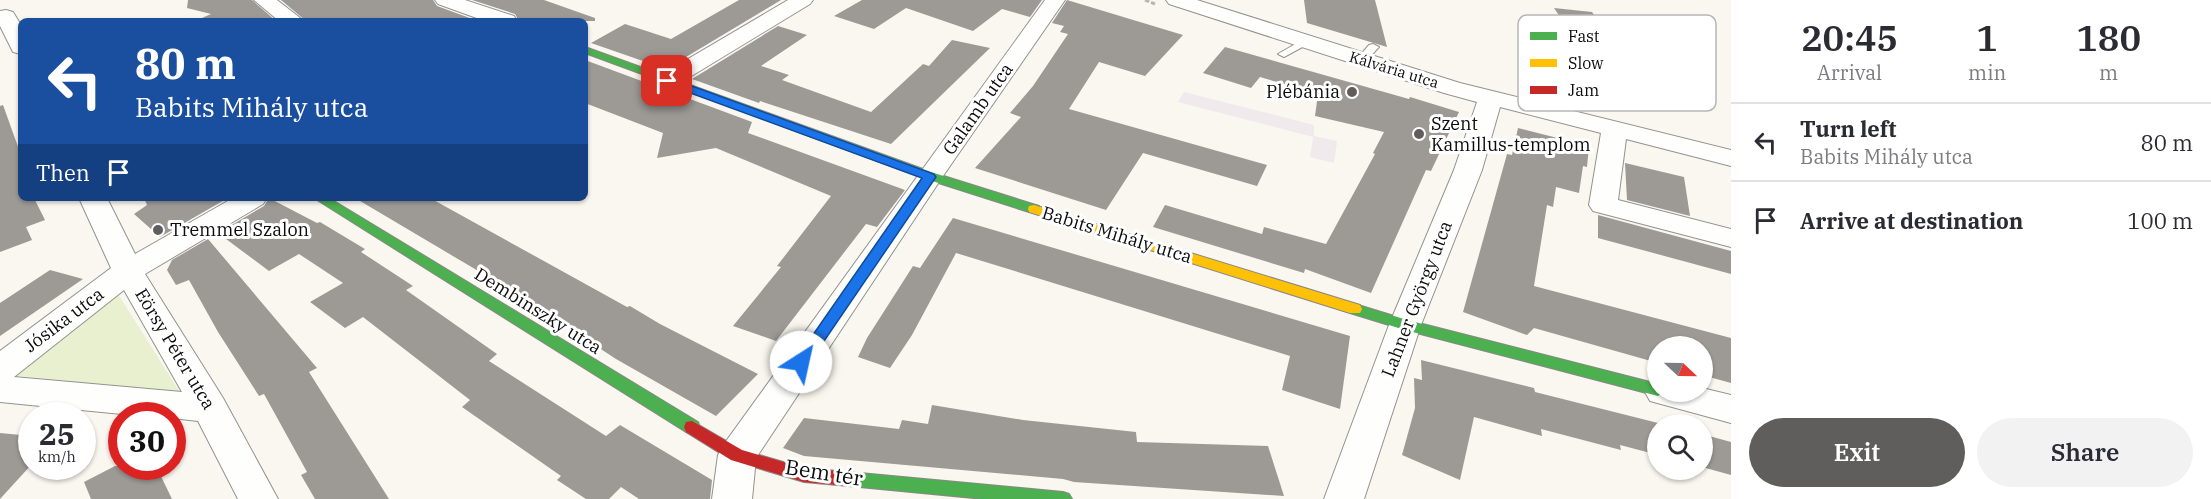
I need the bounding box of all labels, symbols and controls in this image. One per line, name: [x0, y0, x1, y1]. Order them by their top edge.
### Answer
text: 20:45: [1801, 14, 1898, 61]
text: 1: [1976, 14, 1998, 61]
text: 180: [2076, 14, 2141, 61]
legend: [1518, 15, 1716, 111]
text: Fast: [1568, 26, 1600, 46]
text: 80 m: [135, 36, 236, 91]
icon: left: [36, 42, 114, 120]
street label: Kálvária utca: [1347, 47, 1441, 92]
text: Slow: [1568, 53, 1604, 73]
pin: [641, 55, 692, 106]
street label: Galamb utca: [938, 58, 1018, 159]
text: Arrival: [1817, 59, 1882, 86]
text: min: [1968, 59, 2006, 86]
text: m: [2099, 59, 2118, 86]
icon: arrive: [650, 64, 683, 97]
place label: Plébánia: [1266, 80, 1340, 103]
text: Jam: [1568, 80, 1599, 100]
marker: Plébánia: [1345, 85, 1359, 99]
text: Babits Mihály utca: [135, 89, 368, 124]
place label: Szent Kamillus-templom: [1431, 112, 1591, 156]
text: Turn left: [1800, 114, 1896, 143]
icon: left: [1749, 126, 1782, 159]
marker: Szent Kamillus-templom: [1412, 127, 1426, 141]
text: 80 m: [2141, 128, 2193, 157]
text: Babits Mihály utca: [1800, 143, 1973, 170]
icon: arrive: [102, 156, 135, 189]
text: Then: [36, 158, 90, 187]
street label: Babits Mihály utca: [1039, 201, 1195, 268]
icon: arrive: [1749, 204, 1782, 237]
text: Arrive at destination: [1800, 206, 2023, 235]
text: 100 m: [2127, 206, 2193, 235]
street label: Lahner György utca: [1376, 217, 1457, 380]
place label: Tremmel Szalon: [170, 218, 309, 241]
marker: Tremmel Szalon: [151, 223, 165, 237]
street label: Dembinszky utca: [470, 262, 606, 359]
street label: Jósika utca: [19, 282, 108, 357]
street label: Eörsy Péter utca: [130, 284, 221, 414]
position arrow: [769, 330, 833, 394]
north arrow: [1647, 336, 1713, 402]
map controls: [1647, 336, 1713, 480]
speed limit sign: 30: [108, 402, 186, 480]
text: 25: [39, 414, 75, 453]
button: search: [1647, 414, 1713, 480]
button: Exit: [1749, 418, 1965, 487]
button: Share: [1977, 418, 2193, 487]
text: km/h: [38, 447, 76, 466]
street label: Bem tér: [783, 452, 866, 492]

